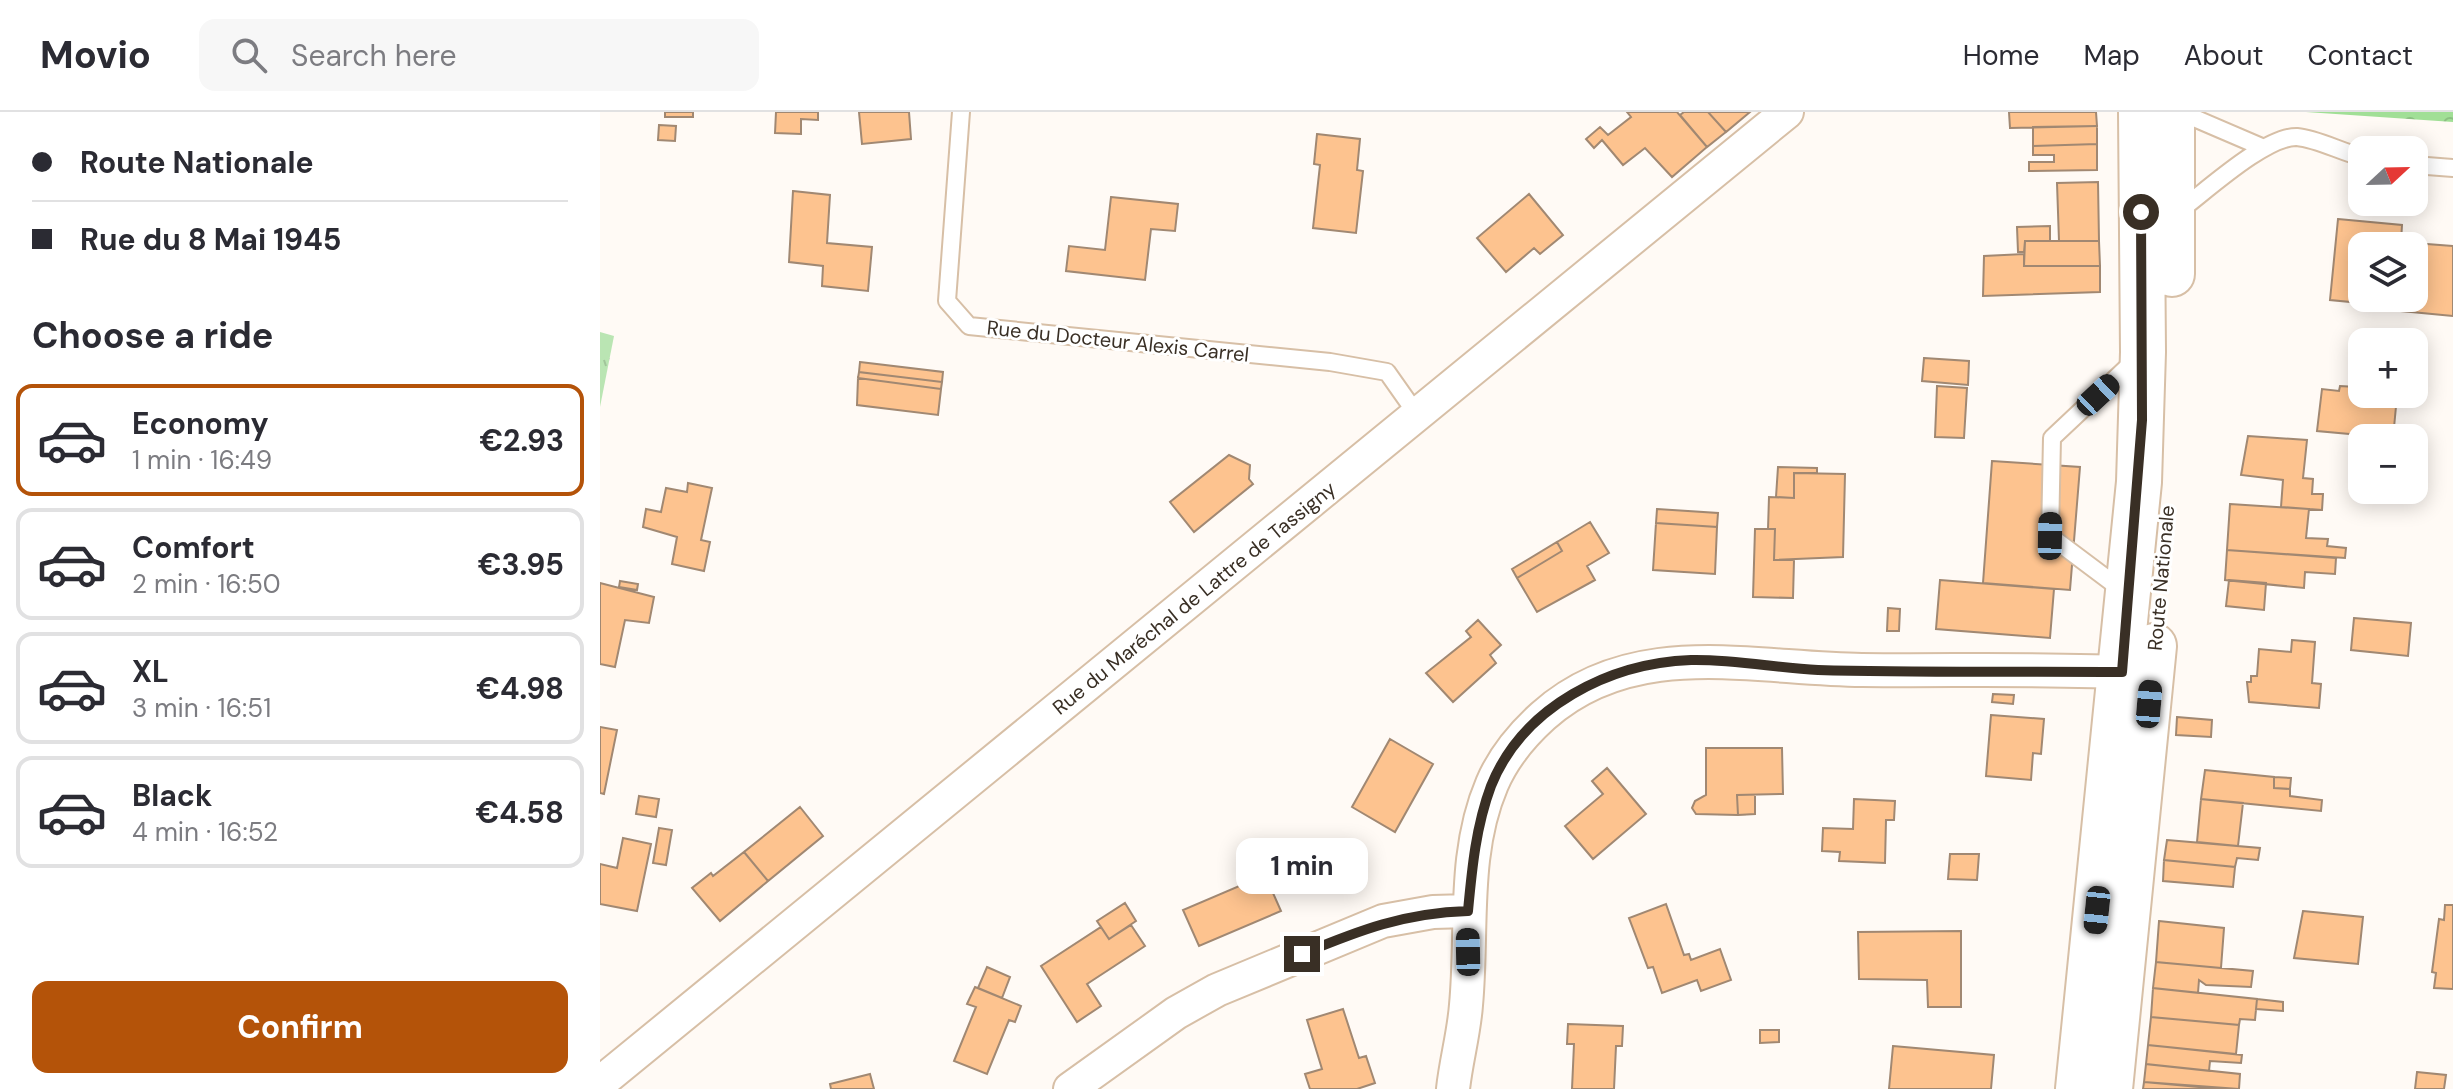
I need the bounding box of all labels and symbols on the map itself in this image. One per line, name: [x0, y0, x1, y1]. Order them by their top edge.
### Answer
north arrow: [2348, 136, 2428, 216]
route start: [2123, 194, 2159, 230]
street label: Rue du Docteur Alexis Carrel: [986, 314, 1250, 368]
car: [2072, 370, 2124, 420]
street label: Rue du Maréchal de Lattre de Tassigny: [1047, 476, 1341, 720]
street label: Route Nationale: [2142, 504, 2180, 652]
car: [2038, 512, 2062, 560]
car: [2135, 679, 2163, 729]
callout: 1 min: [1236, 838, 1368, 894]
car: [2083, 885, 2111, 935]
car: [1456, 928, 1480, 976]
route end: [1284, 936, 1320, 972]

